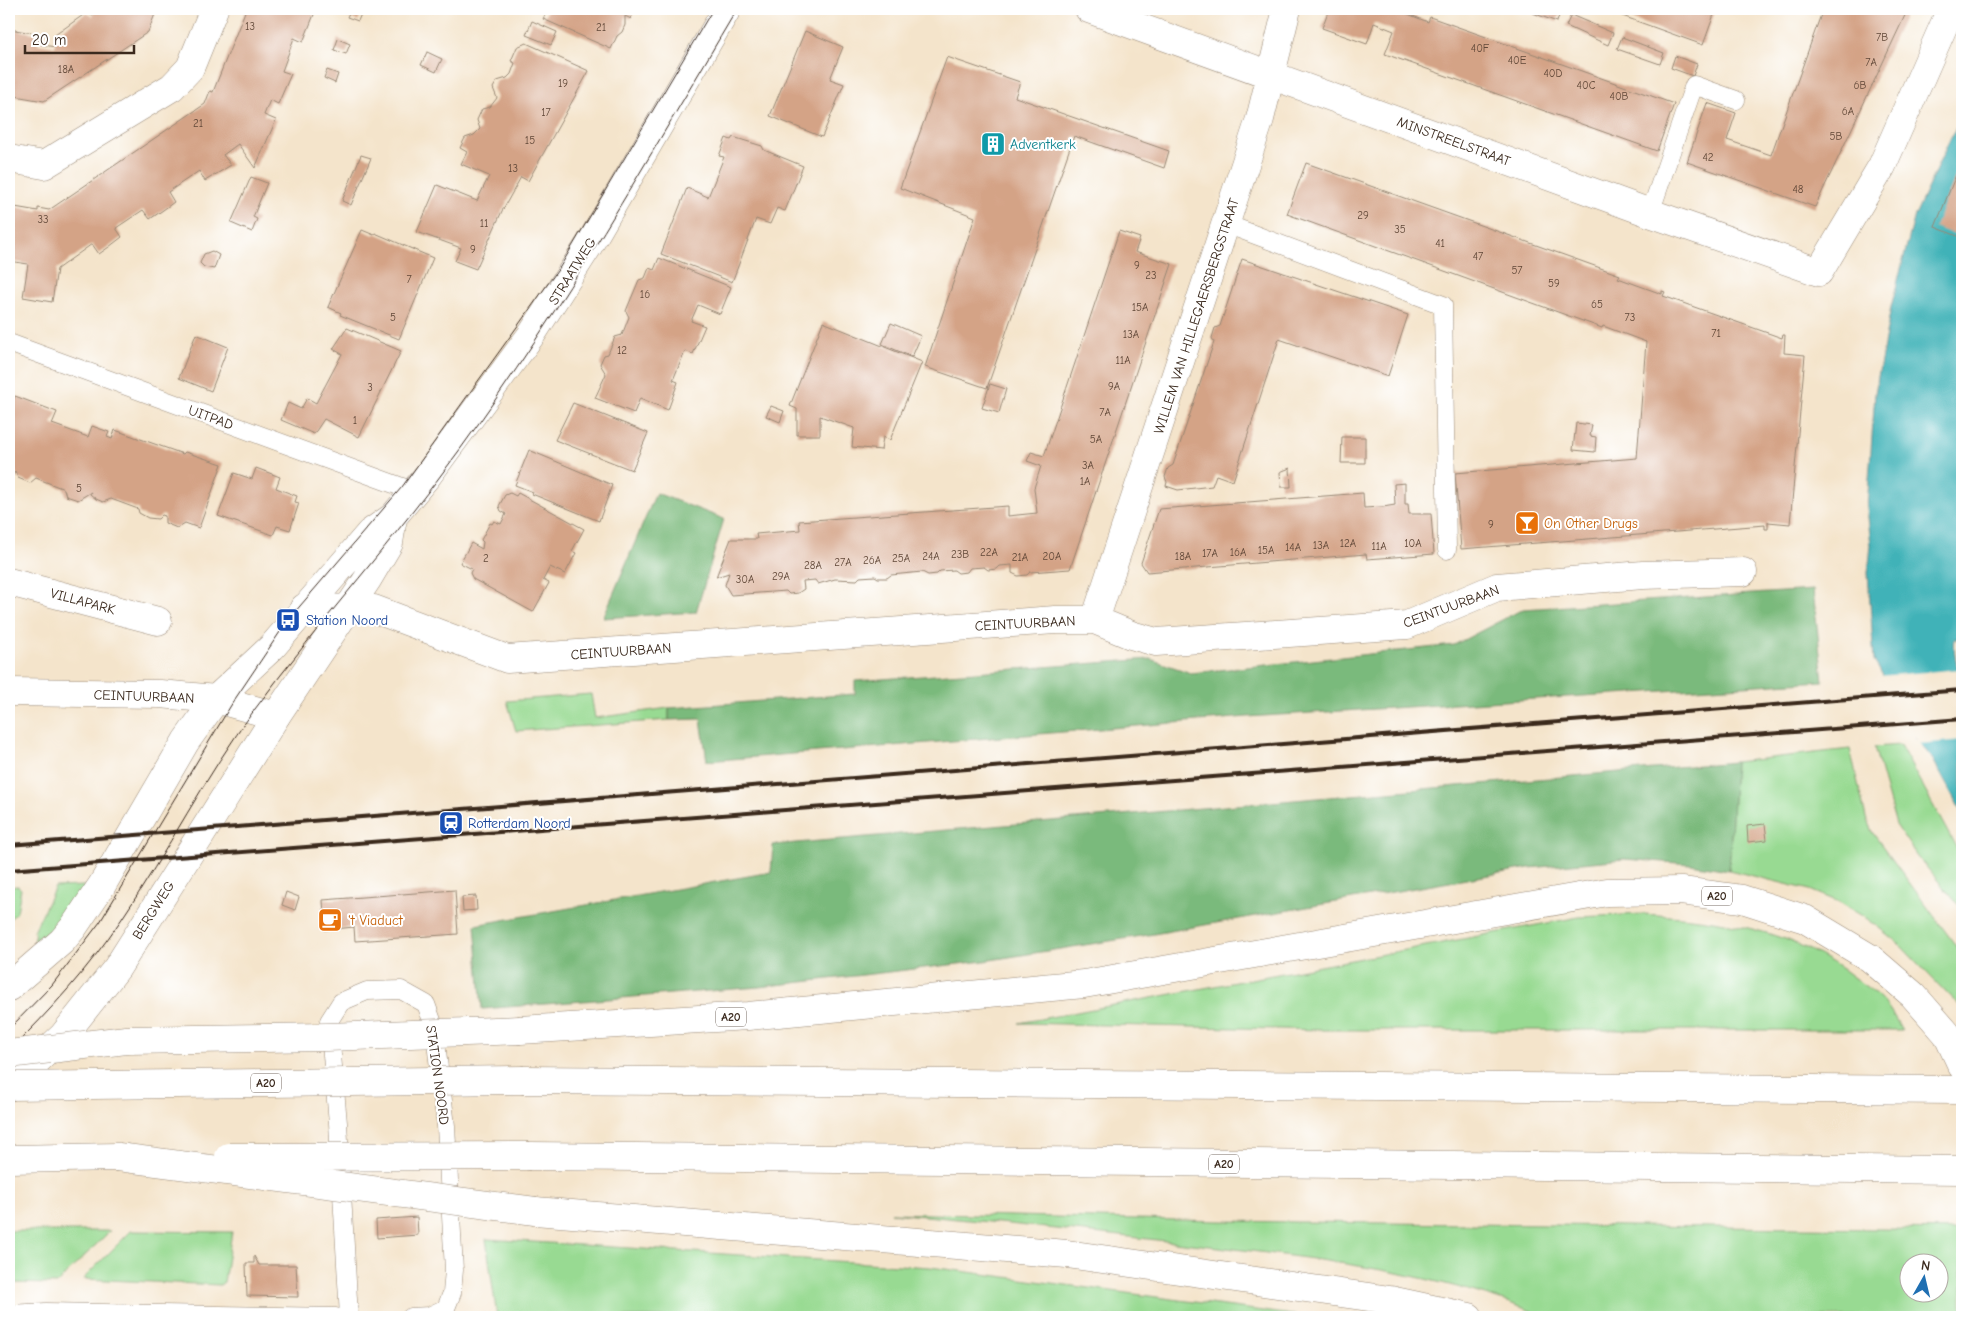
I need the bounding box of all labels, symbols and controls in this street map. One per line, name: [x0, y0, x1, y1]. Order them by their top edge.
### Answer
house number: 13: [245, 20, 255, 33]
house number: 21: [596, 21, 606, 34]
scale bar: [25, 22, 134, 54]
text: 20 m: [32, 31, 66, 49]
house number: 7B: [1876, 31, 1888, 44]
house number: 40F: [1471, 42, 1490, 55]
house number: 40E: [1508, 54, 1527, 67]
house number: 7A: [1865, 56, 1877, 69]
house number: 18A: [58, 63, 75, 76]
house number: 40D: [1544, 67, 1563, 80]
house number: 19: [558, 77, 568, 90]
house number: 40C: [1577, 79, 1596, 92]
house number: 6B: [1854, 79, 1867, 92]
house number: 40B: [1610, 90, 1629, 103]
house number: 6A: [1842, 105, 1855, 118]
house number: 17: [541, 106, 551, 119]
street label: MINSTREELSTRAAT: [1395, 113, 1514, 170]
house number: 21: [193, 117, 203, 130]
house number: 5B: [1830, 130, 1843, 143]
building icon: Adventkerk: [980, 131, 1006, 157]
house number: 15: [525, 134, 535, 147]
place label: Adventkerk: [1010, 136, 1076, 153]
house number: 42: [1702, 151, 1714, 164]
house number: 13: [508, 162, 518, 175]
house number: 48: [1793, 183, 1804, 196]
street label: WILLEM VAN HILLEGAERSBERGSTRAAT: [1150, 195, 1243, 436]
house number: 29: [1357, 209, 1369, 222]
house number: 33: [37, 213, 49, 226]
house number: 11: [480, 217, 488, 230]
house number: 35: [1394, 223, 1406, 236]
street label: STRAATWEG: [545, 234, 600, 308]
house number: 41: [1435, 237, 1445, 250]
house number: 9: [470, 243, 476, 256]
house number: 47: [1473, 250, 1483, 263]
house number: 9: [1134, 259, 1140, 272]
house number: 57: [1511, 264, 1523, 277]
house number: 23: [1145, 269, 1157, 282]
house number: 7: [406, 273, 412, 286]
house number: 59: [1548, 277, 1560, 290]
house number: 16: [640, 288, 650, 301]
house number: 65: [1591, 298, 1603, 311]
house number: 15A: [1132, 301, 1149, 314]
house number: 5: [390, 311, 396, 324]
house number: 73: [1625, 311, 1635, 324]
house number: 71: [1711, 327, 1721, 340]
house number: 13A: [1123, 328, 1140, 341]
house number: 12: [617, 344, 627, 357]
house number: 11A: [1115, 354, 1131, 367]
house number: 9A: [1108, 380, 1121, 393]
house number: 3: [367, 381, 373, 394]
street label: UITPAD: [186, 401, 236, 434]
house number: 7A: [1099, 406, 1111, 419]
house number: 1: [353, 414, 357, 427]
house number: 5A: [1090, 433, 1103, 446]
house number: 3A: [1082, 459, 1095, 472]
house number: 1A: [1080, 475, 1091, 488]
house number: 5: [76, 482, 82, 495]
bar icon: On Other Drugs: [1514, 510, 1540, 536]
place label: On Other Drugs: [1544, 515, 1638, 532]
house number: 9: [1488, 518, 1494, 531]
house number: 12A: [1340, 537, 1357, 550]
house number: 10A: [1404, 537, 1422, 550]
house number: 13A: [1313, 539, 1330, 552]
house number: 11A: [1371, 540, 1387, 553]
house number: 14A: [1285, 541, 1302, 554]
house number: 15A: [1258, 544, 1275, 557]
house number: 22A: [980, 546, 999, 559]
house number: 16A: [1230, 546, 1247, 559]
house number: 17A: [1202, 547, 1219, 560]
house number: 23B: [951, 548, 969, 561]
house number: 24A: [922, 550, 940, 563]
house number: 20A: [1043, 550, 1062, 563]
house number: 18A: [1175, 550, 1192, 563]
house number: 21A: [1012, 551, 1029, 564]
house number: 2: [483, 552, 489, 565]
house number: 25A: [892, 552, 911, 565]
house number: 26A: [863, 554, 882, 567]
house number: 27A: [834, 556, 852, 569]
house number: 28A: [804, 559, 823, 572]
house number: 29A: [772, 570, 791, 583]
house number: 30A: [736, 573, 755, 586]
street label: CEINTUURBAAN: [1401, 581, 1501, 632]
street label: VILLAPARK: [48, 585, 117, 618]
bus stop icon: Station Noord: [275, 607, 301, 633]
place label: Station Noord: [306, 612, 388, 629]
street label: CEINTUURBAAN: [974, 612, 1076, 635]
street label: CEINTUURBAAN: [570, 640, 672, 663]
street label: CEINTUURBAAN: [93, 686, 195, 707]
station icon: Rotterdam Noord: [438, 810, 464, 836]
place label: Rotterdam Noord: [468, 815, 571, 832]
street label: BERGWEG: [129, 878, 178, 943]
road number: A20: [1702, 886, 1732, 906]
cafe icon: 't Viaduct: [317, 907, 343, 933]
place label: 't Viaduct: [348, 912, 404, 929]
road number: A20: [716, 1008, 746, 1026]
street label: STATION NOORD: [422, 1024, 453, 1126]
road number: A20: [251, 1074, 281, 1092]
road number: A20: [1209, 1154, 1239, 1174]
north arrow: [1898, 1254, 1948, 1304]
text: N: [1920, 1257, 1931, 1275]

